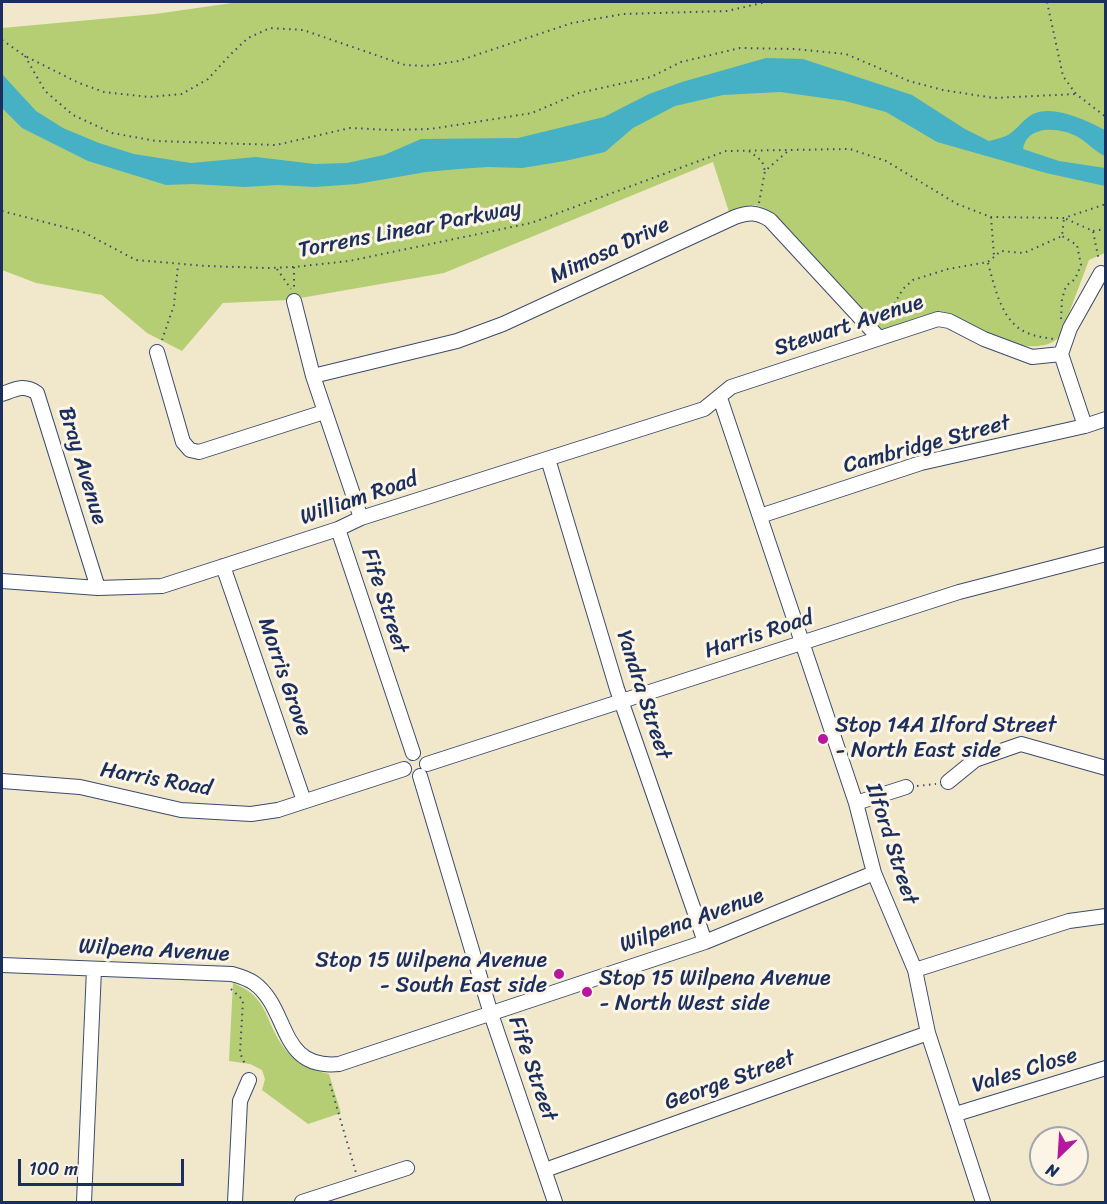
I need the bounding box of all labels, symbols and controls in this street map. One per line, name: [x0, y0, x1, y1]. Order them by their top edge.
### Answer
street label: Torrens Linear Parkway: [296, 195, 524, 265]
street label: Mimosa Drive: [546, 212, 674, 290]
street label: Stewart Avenue: [771, 289, 927, 363]
street label: Bray Avenue: [52, 404, 112, 528]
street label: Cambridge Street: [841, 410, 1013, 480]
street label: William Road: [297, 467, 421, 531]
street label: Fife Street: [355, 545, 413, 657]
street label: Harris Road: [701, 605, 817, 665]
street label: Morris Grove: [251, 614, 317, 740]
street label: Yandra Street: [610, 627, 676, 763]
place label: Stop 14A Ilford Street - North East side: [835, 713, 1056, 764]
marker: Stop 14A Ilford Street - North East side: [816, 732, 830, 746]
street label: Harris Road: [98, 757, 214, 803]
street label: Ilford Street: [859, 780, 923, 908]
street label: Wilpena Avenue: [616, 883, 768, 959]
street label: Wilpena Avenue: [78, 934, 230, 968]
place label: Stop 15 Wilpena Avenue - South East side: [315, 948, 547, 999]
place label: Stop 15 Wilpena Avenue - North West side: [599, 966, 831, 1017]
marker: Stop 15 Wilpena Avenue - South East side: [552, 967, 566, 981]
marker: Stop 15 Wilpena Avenue - North West side: [580, 985, 594, 999]
street label: Fife Street: [502, 1013, 562, 1125]
street label: Vales Close: [969, 1043, 1081, 1099]
street label: George Street: [661, 1045, 799, 1117]
north arrow: [1029, 1126, 1089, 1186]
scale bar: [21, 1147, 188, 1185]
text: 100 m: [29, 1153, 78, 1185]
text: N: [1041, 1155, 1063, 1186]

